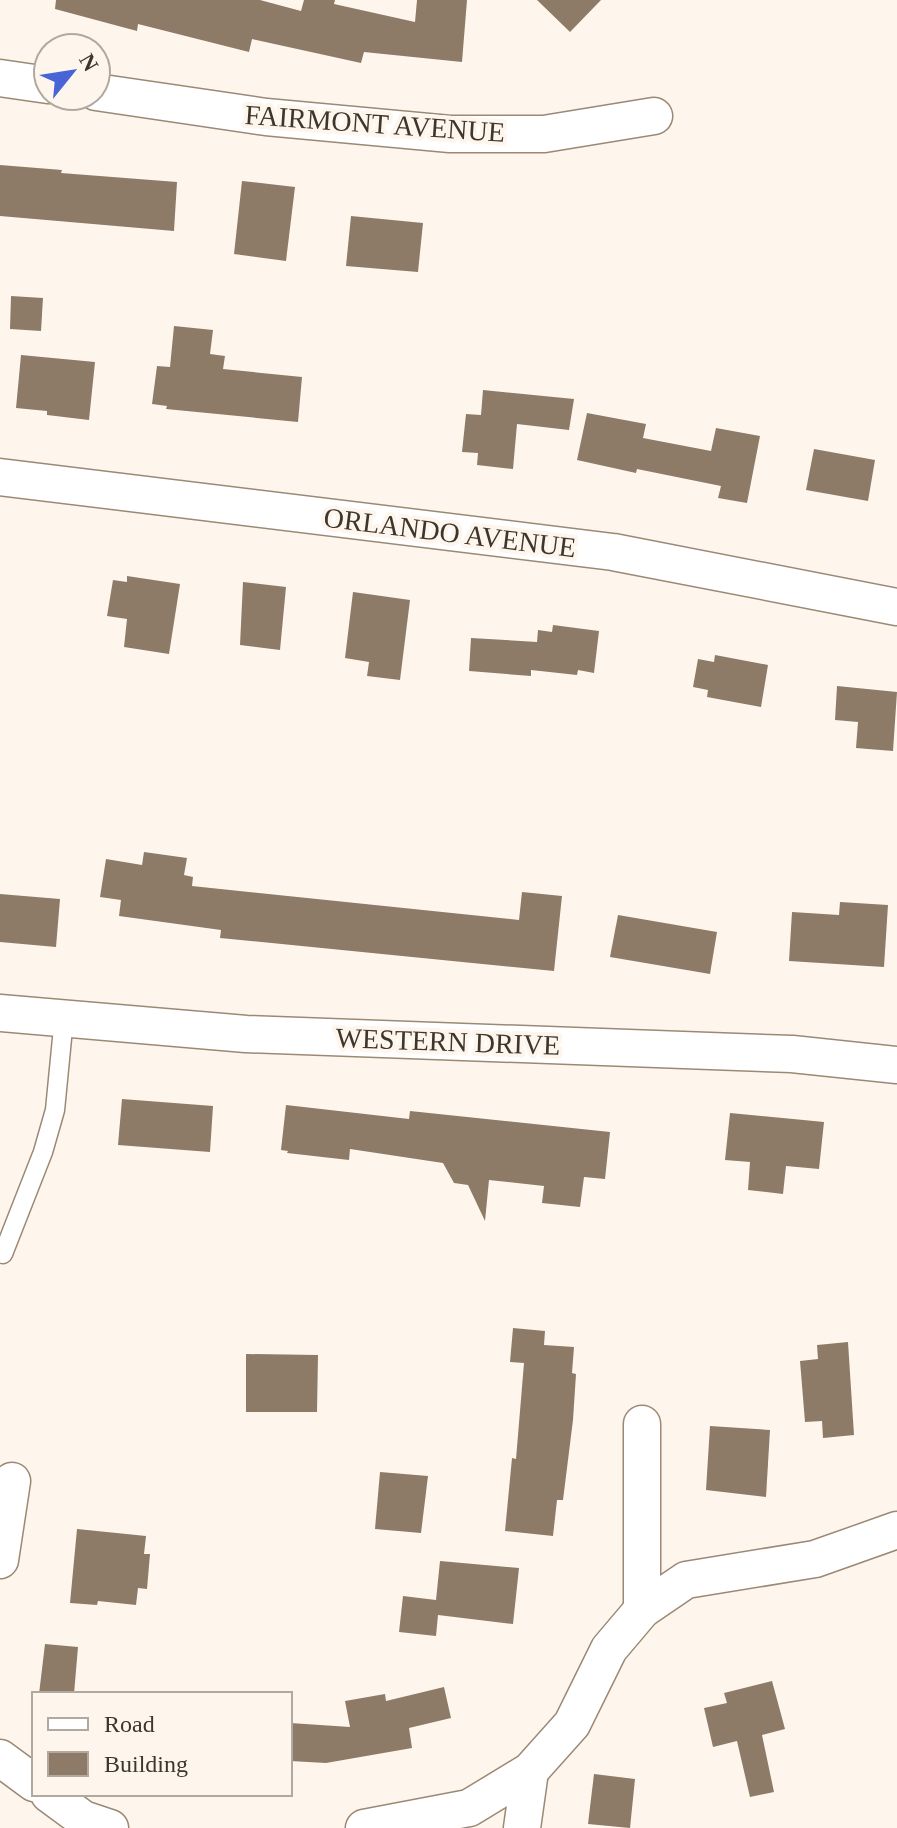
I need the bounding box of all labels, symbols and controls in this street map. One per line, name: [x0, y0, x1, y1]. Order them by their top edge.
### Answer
north arrow: [32, 32, 112, 112]
text: N: [74, 49, 104, 75]
street label: FAIRMONT AVENUE: [244, 99, 506, 148]
street label: ORLANDO AVENUE: [322, 502, 578, 563]
street label: WESTERN DRIVE: [335, 1022, 561, 1061]
legend: [32, 1692, 292, 1796]
text: Road: [104, 1711, 155, 1737]
text: Building: [104, 1751, 188, 1777]

